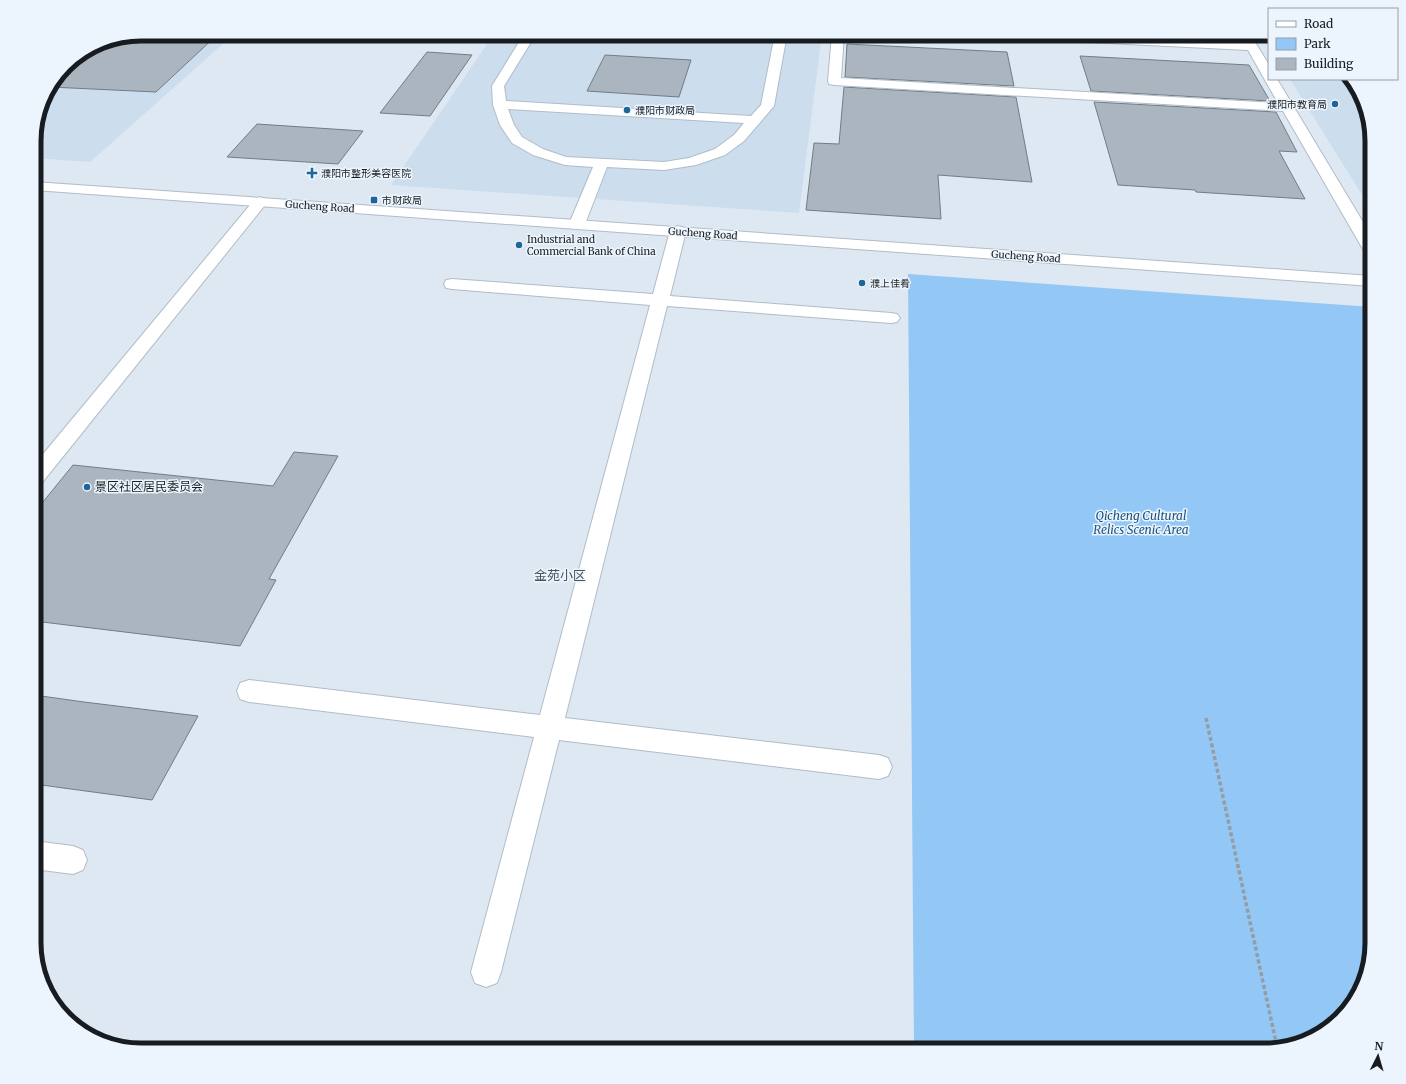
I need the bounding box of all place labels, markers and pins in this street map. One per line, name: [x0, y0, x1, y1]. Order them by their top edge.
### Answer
place label: 濮阳市教育局: [1267, 98, 1327, 111]
marker: 濮阳市教育局: [1330, 99, 1340, 109]
place label: 濮阳市财政局: [635, 104, 695, 117]
marker: 濮阳市财政局: [622, 105, 632, 115]
marker: 濮阳市整形美容医院: [306, 167, 318, 179]
place label: 濮阳市整形美容医院: [321, 167, 411, 180]
place label: 市财政局: [382, 194, 422, 207]
marker: 市财政局: [369, 195, 379, 205]
place label: Industrial and Commercial Bank of China: [527, 233, 656, 258]
marker: Industrial and Commercial Bank of China: [514, 240, 524, 250]
place label: 濮上佳肴: [870, 277, 910, 290]
marker: 濮上佳肴: [857, 278, 867, 288]
place label: 景区社区居民委员会: [95, 479, 203, 494]
marker: 景区社区居民委员会: [82, 482, 92, 492]

